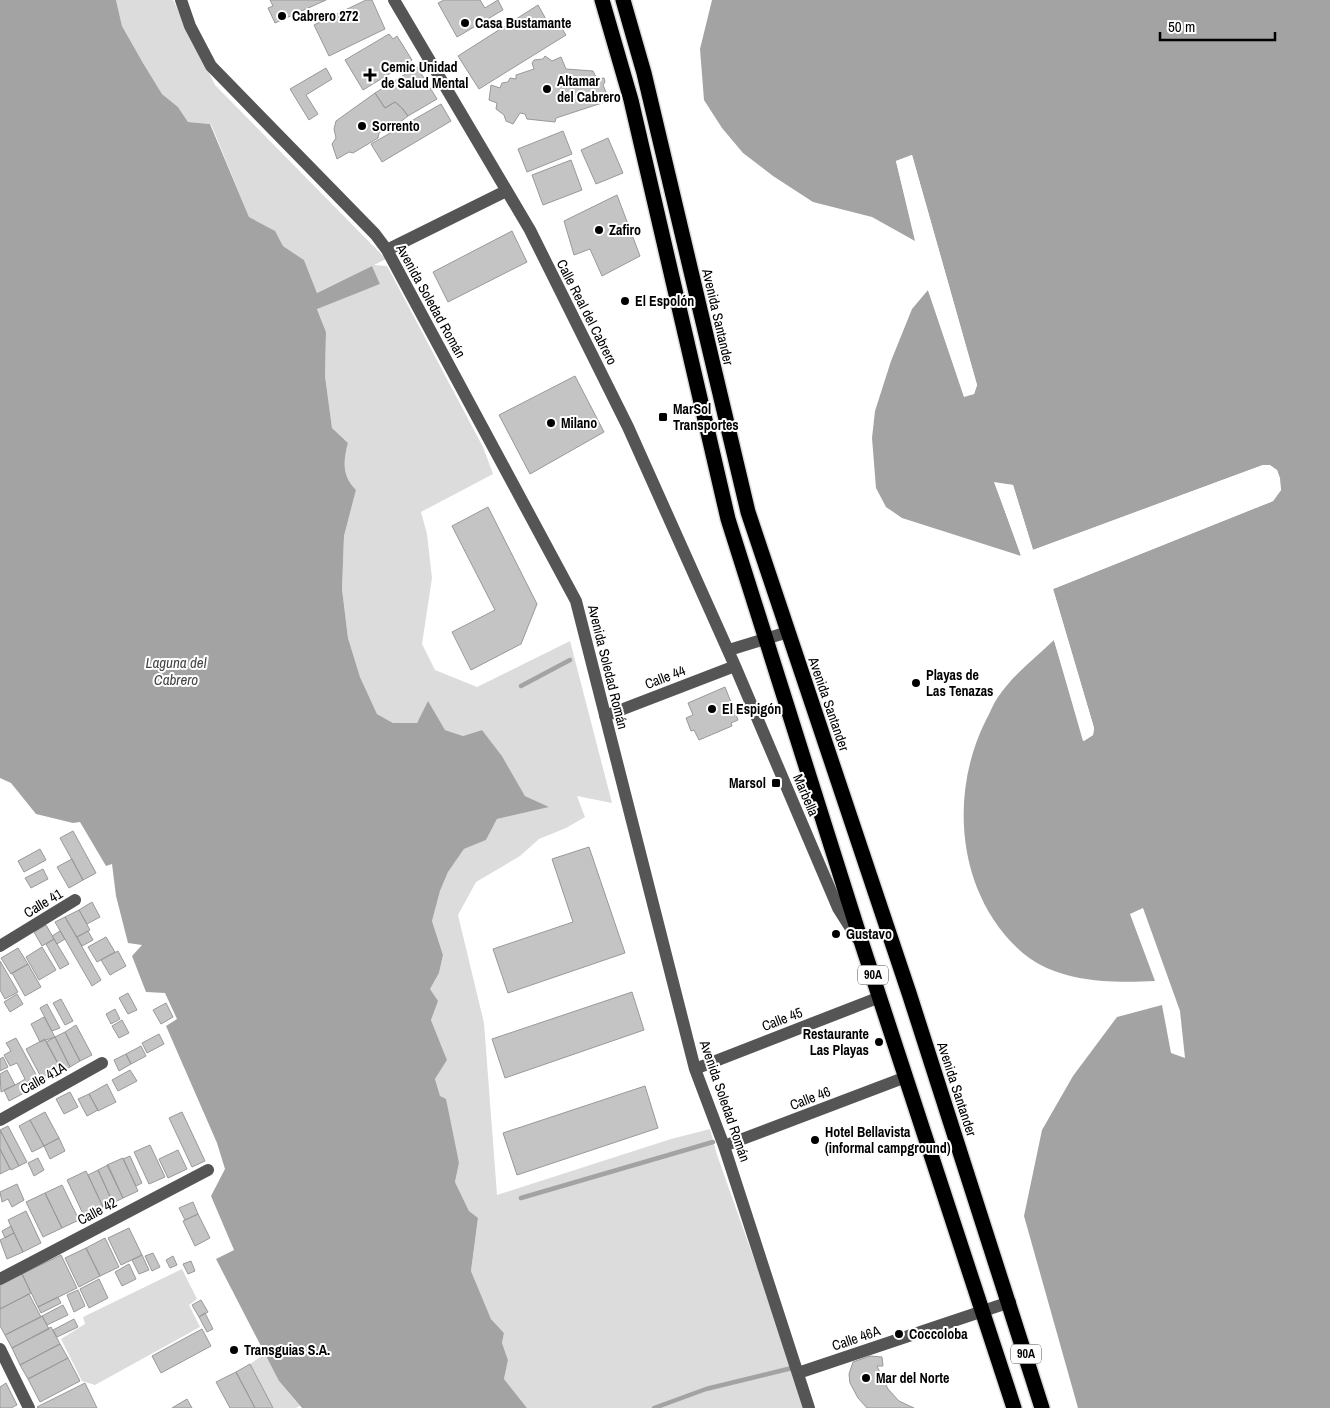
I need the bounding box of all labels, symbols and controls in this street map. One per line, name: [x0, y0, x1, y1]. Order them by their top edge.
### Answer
place label: Cabrero 272: [292, 7, 358, 25]
marker: Cabrero 272: [276, 10, 288, 22]
scale bar: [1160, 10, 1275, 42]
place label: Casa Bustamante: [475, 14, 571, 32]
text: 50 m: [1168, 16, 1195, 37]
marker: Casa Bustamante: [459, 17, 471, 29]
place label: Cemic Unidad de Salud Mental: [381, 58, 468, 92]
marker: Cemic Unidad de Salud Mental: [363, 68, 377, 82]
place label: Altamar del Cabrero: [557, 72, 621, 106]
marker: Altamar del Cabrero: [541, 83, 553, 95]
place label: Sorrento: [372, 117, 420, 135]
marker: Sorrento: [356, 120, 368, 132]
place label: Zafiro: [609, 221, 641, 239]
marker: Zafiro: [593, 224, 605, 236]
street label: Avenida Soledad Román: [392, 240, 470, 361]
street label: Calle Real del Cabrero: [553, 256, 621, 368]
street label: Avenida Santander: [698, 266, 738, 367]
place label: El Espolón: [635, 292, 694, 310]
marker: El Espolón: [619, 295, 631, 307]
place label: MarSol Transportes: [673, 400, 739, 434]
marker: MarSol Transportes: [657, 411, 669, 423]
place label: Milano: [561, 414, 597, 432]
marker: Milano: [545, 417, 557, 429]
street label: Avenida Soledad Román: [584, 602, 632, 731]
water label: Laguna del Cabrero: [146, 652, 207, 690]
street label: Avenida Santander: [804, 654, 854, 753]
street label: Calle 44: [642, 661, 688, 693]
place label: Playas de Las Tenazas: [926, 666, 993, 700]
marker: Playas de Las Tenazas: [910, 677, 922, 689]
place label: El Espigón: [722, 700, 781, 718]
marker: El Espigón: [706, 703, 718, 715]
street label: Marbella: [789, 771, 823, 819]
place label: Marsol: [729, 774, 766, 792]
marker: Marsol: [770, 777, 782, 789]
street label: Calle 41: [20, 884, 66, 922]
place label: Gustavo: [846, 925, 892, 943]
marker: Gustavo: [830, 928, 842, 940]
road number: 90A: [858, 966, 888, 984]
street label: Calle 45: [759, 1003, 805, 1035]
place label: Restaurante Las Playas: [803, 1025, 869, 1059]
marker: Restaurante Las Playas: [873, 1036, 885, 1048]
street label: Avenida Soledad Román: [695, 1037, 754, 1164]
street label: Avenida Santander: [933, 1039, 981, 1139]
street label: Calle 41A: [17, 1058, 69, 1098]
street label: Calle 46: [787, 1082, 833, 1114]
place label: Hotel Bellavista (informal campground): [825, 1123, 951, 1157]
marker: Hotel Bellavista (informal campground): [809, 1134, 821, 1146]
street label: Calle 42: [74, 1193, 120, 1229]
street label: Calle 46A: [830, 1321, 883, 1355]
place label: Coccoloba: [909, 1325, 968, 1343]
marker: Coccoloba: [893, 1328, 905, 1340]
place label: Transguias S.A.: [244, 1341, 330, 1359]
marker: Transguias S.A.: [228, 1344, 240, 1356]
road number: 90A: [1011, 1345, 1041, 1364]
place label: Mar del Norte: [876, 1369, 949, 1387]
marker: Mar del Norte: [860, 1372, 872, 1384]

